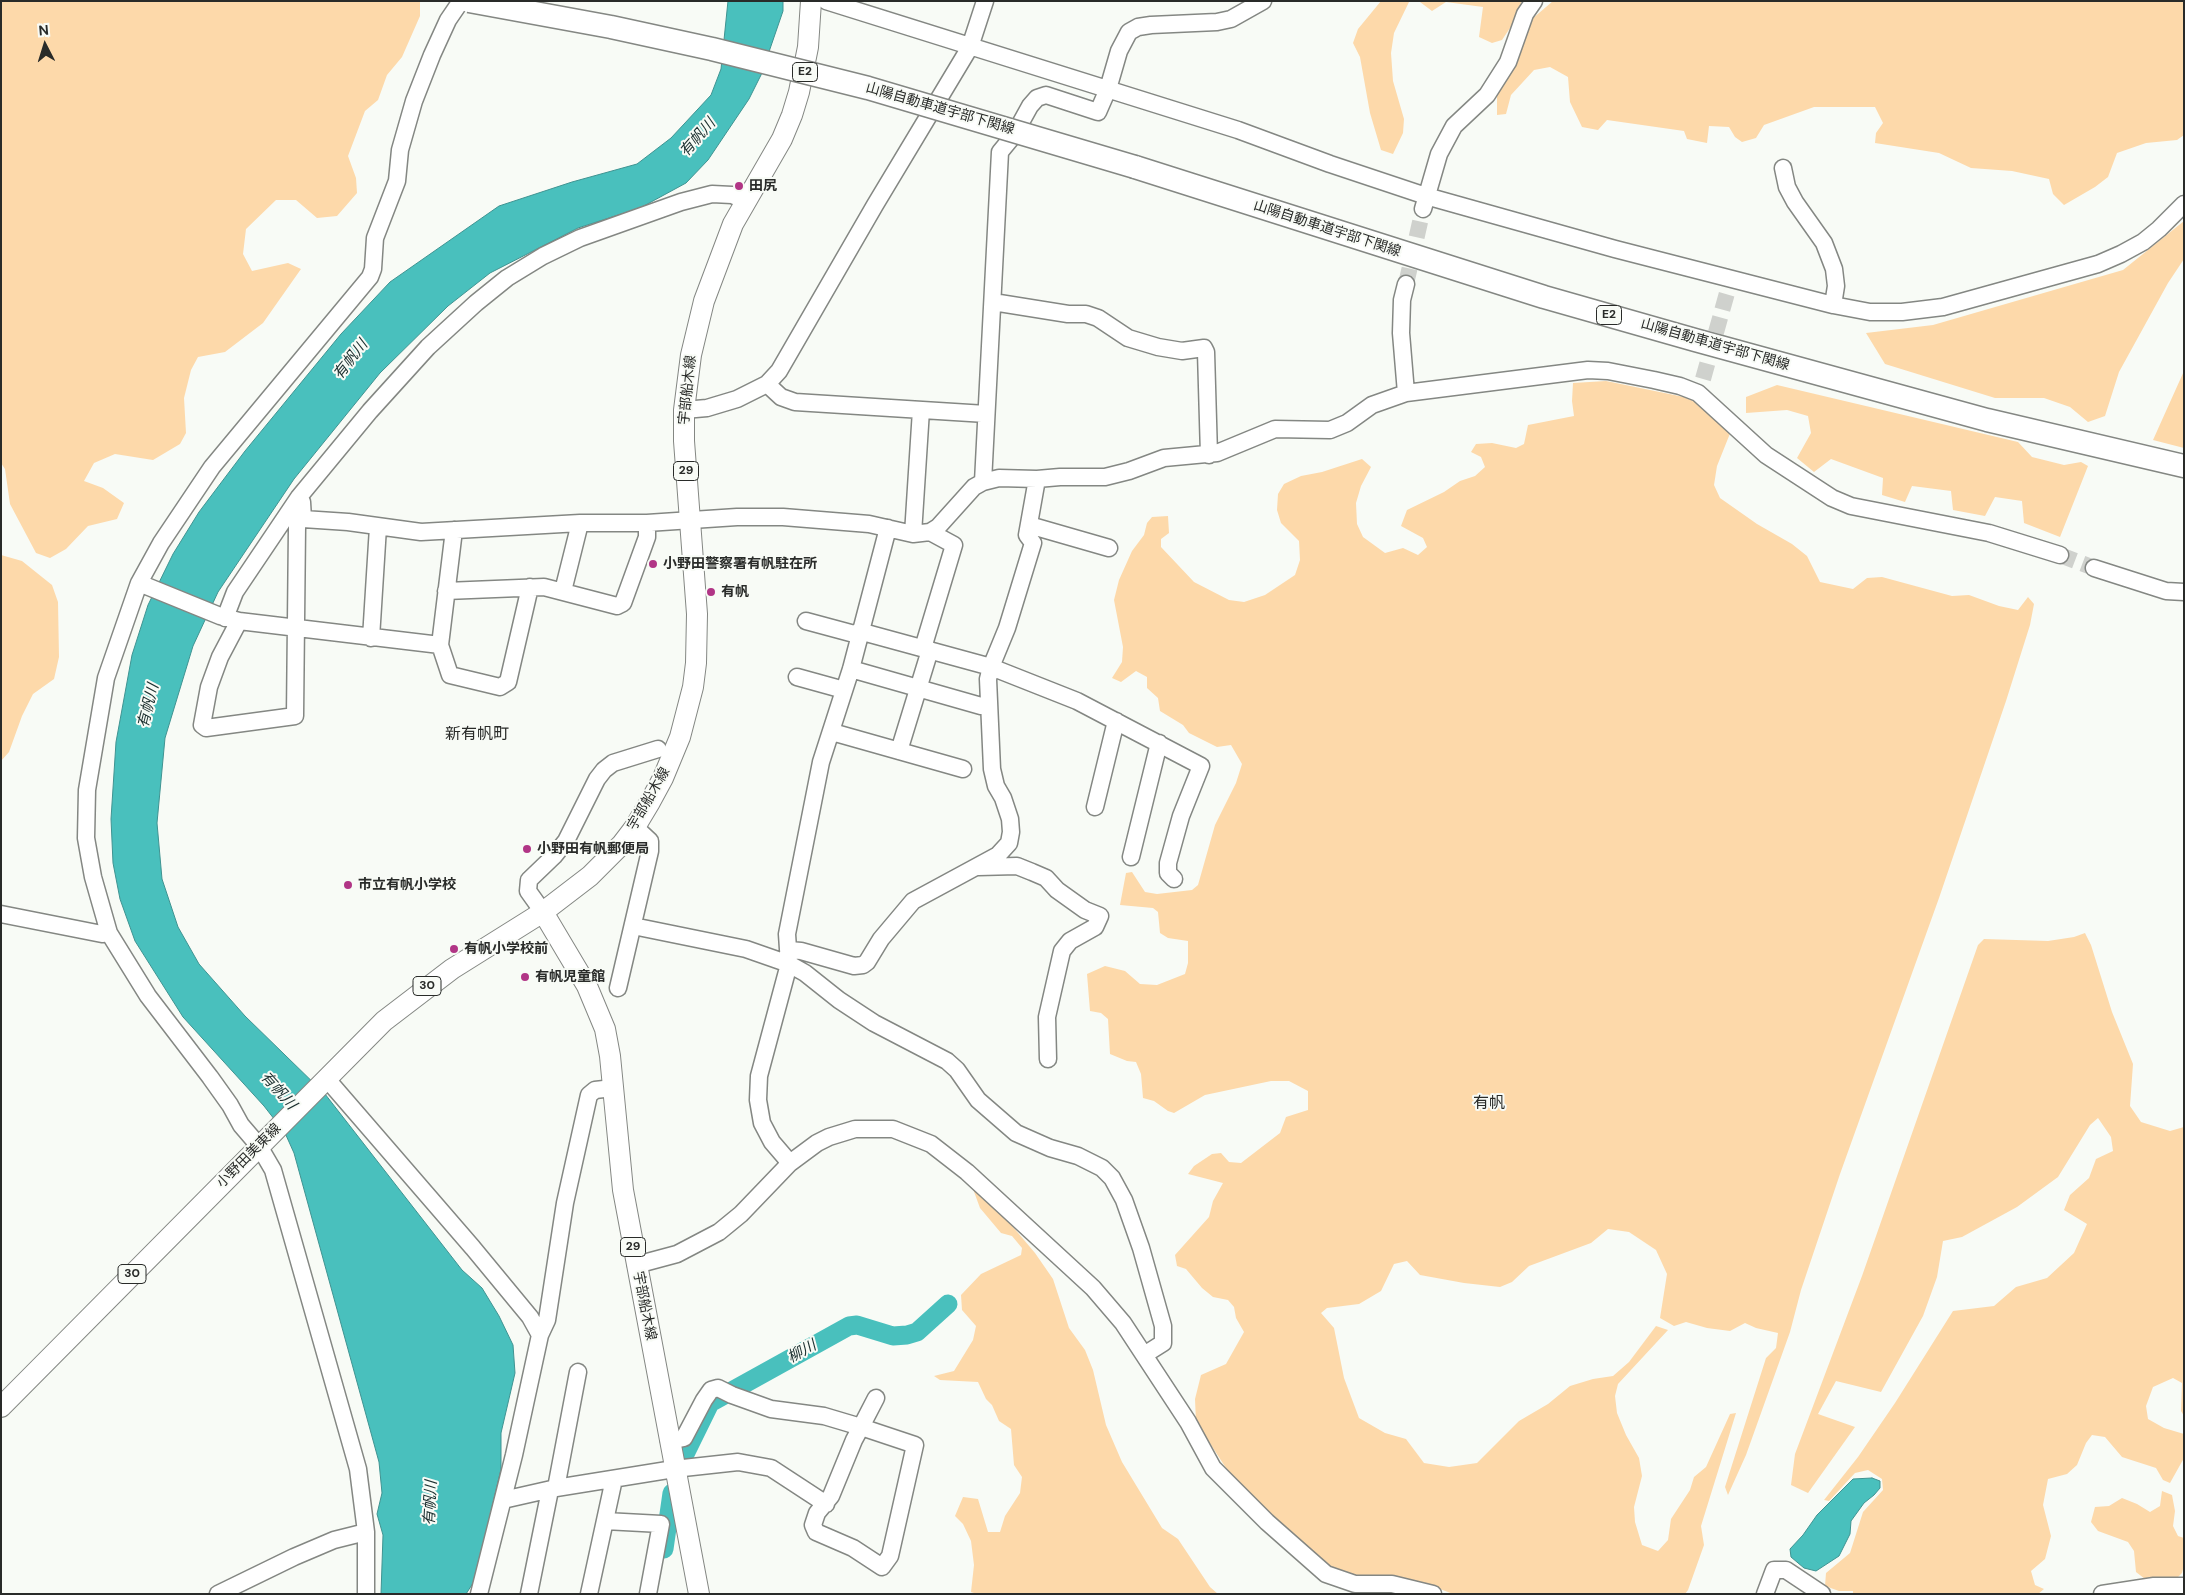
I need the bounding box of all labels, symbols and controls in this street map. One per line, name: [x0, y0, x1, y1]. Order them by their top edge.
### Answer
north arrow: [20, 20, 70, 70]
text: N: [38, 21, 50, 39]
road number: E2: [792, 62, 818, 82]
street label: 山陽自動車道宇部下関線: [864, 80, 1016, 138]
water label: 有帆川: [676, 115, 720, 161]
place label: 田尻: [749, 178, 777, 194]
marker: 田尻: [733, 180, 745, 192]
street label: 山陽自動車道宇部下関線: [1251, 197, 1403, 261]
road number: E2: [1596, 306, 1622, 324]
street label: 山陽自動車道宇部下関線: [1639, 316, 1791, 374]
water label: 有帆川: [330, 337, 372, 383]
street label: 宇部船木線: [676, 354, 700, 426]
road number: 29: [674, 462, 698, 481]
place label: 小野田警察署有帆駐在所: [663, 556, 817, 572]
marker: 小野田警察署有帆駐在所: [647, 558, 659, 570]
place label: 有帆: [721, 584, 749, 600]
marker: 有帆: [705, 586, 717, 598]
water label: 有帆川: [135, 682, 163, 730]
district label: 新有帆町: [445, 725, 509, 745]
street label: 宇部船木線: [624, 764, 674, 834]
place label: 小野田有帆郵便局: [537, 841, 649, 857]
marker: 小野田有帆郵便局: [521, 843, 533, 855]
place label: 市立有帆小学校: [358, 877, 456, 893]
marker: 市立有帆小学校: [342, 879, 354, 891]
place label: 有帆小学校前: [464, 941, 548, 957]
marker: 有帆小学校前: [448, 943, 460, 955]
place label: 有帆児童館: [535, 969, 605, 985]
marker: 有帆児童館: [519, 971, 531, 983]
road number: 30: [413, 976, 441, 996]
water label: 有帆川: [256, 1068, 300, 1114]
district label: 有帆: [1473, 1094, 1505, 1114]
street label: 小野田美東線: [213, 1120, 285, 1192]
road number: 29: [620, 1238, 646, 1256]
road number: 30: [118, 1264, 146, 1284]
street label: 宇部船木線: [629, 1270, 659, 1342]
water label: 柳川: [785, 1337, 819, 1367]
water label: 有帆川: [421, 1480, 441, 1526]

